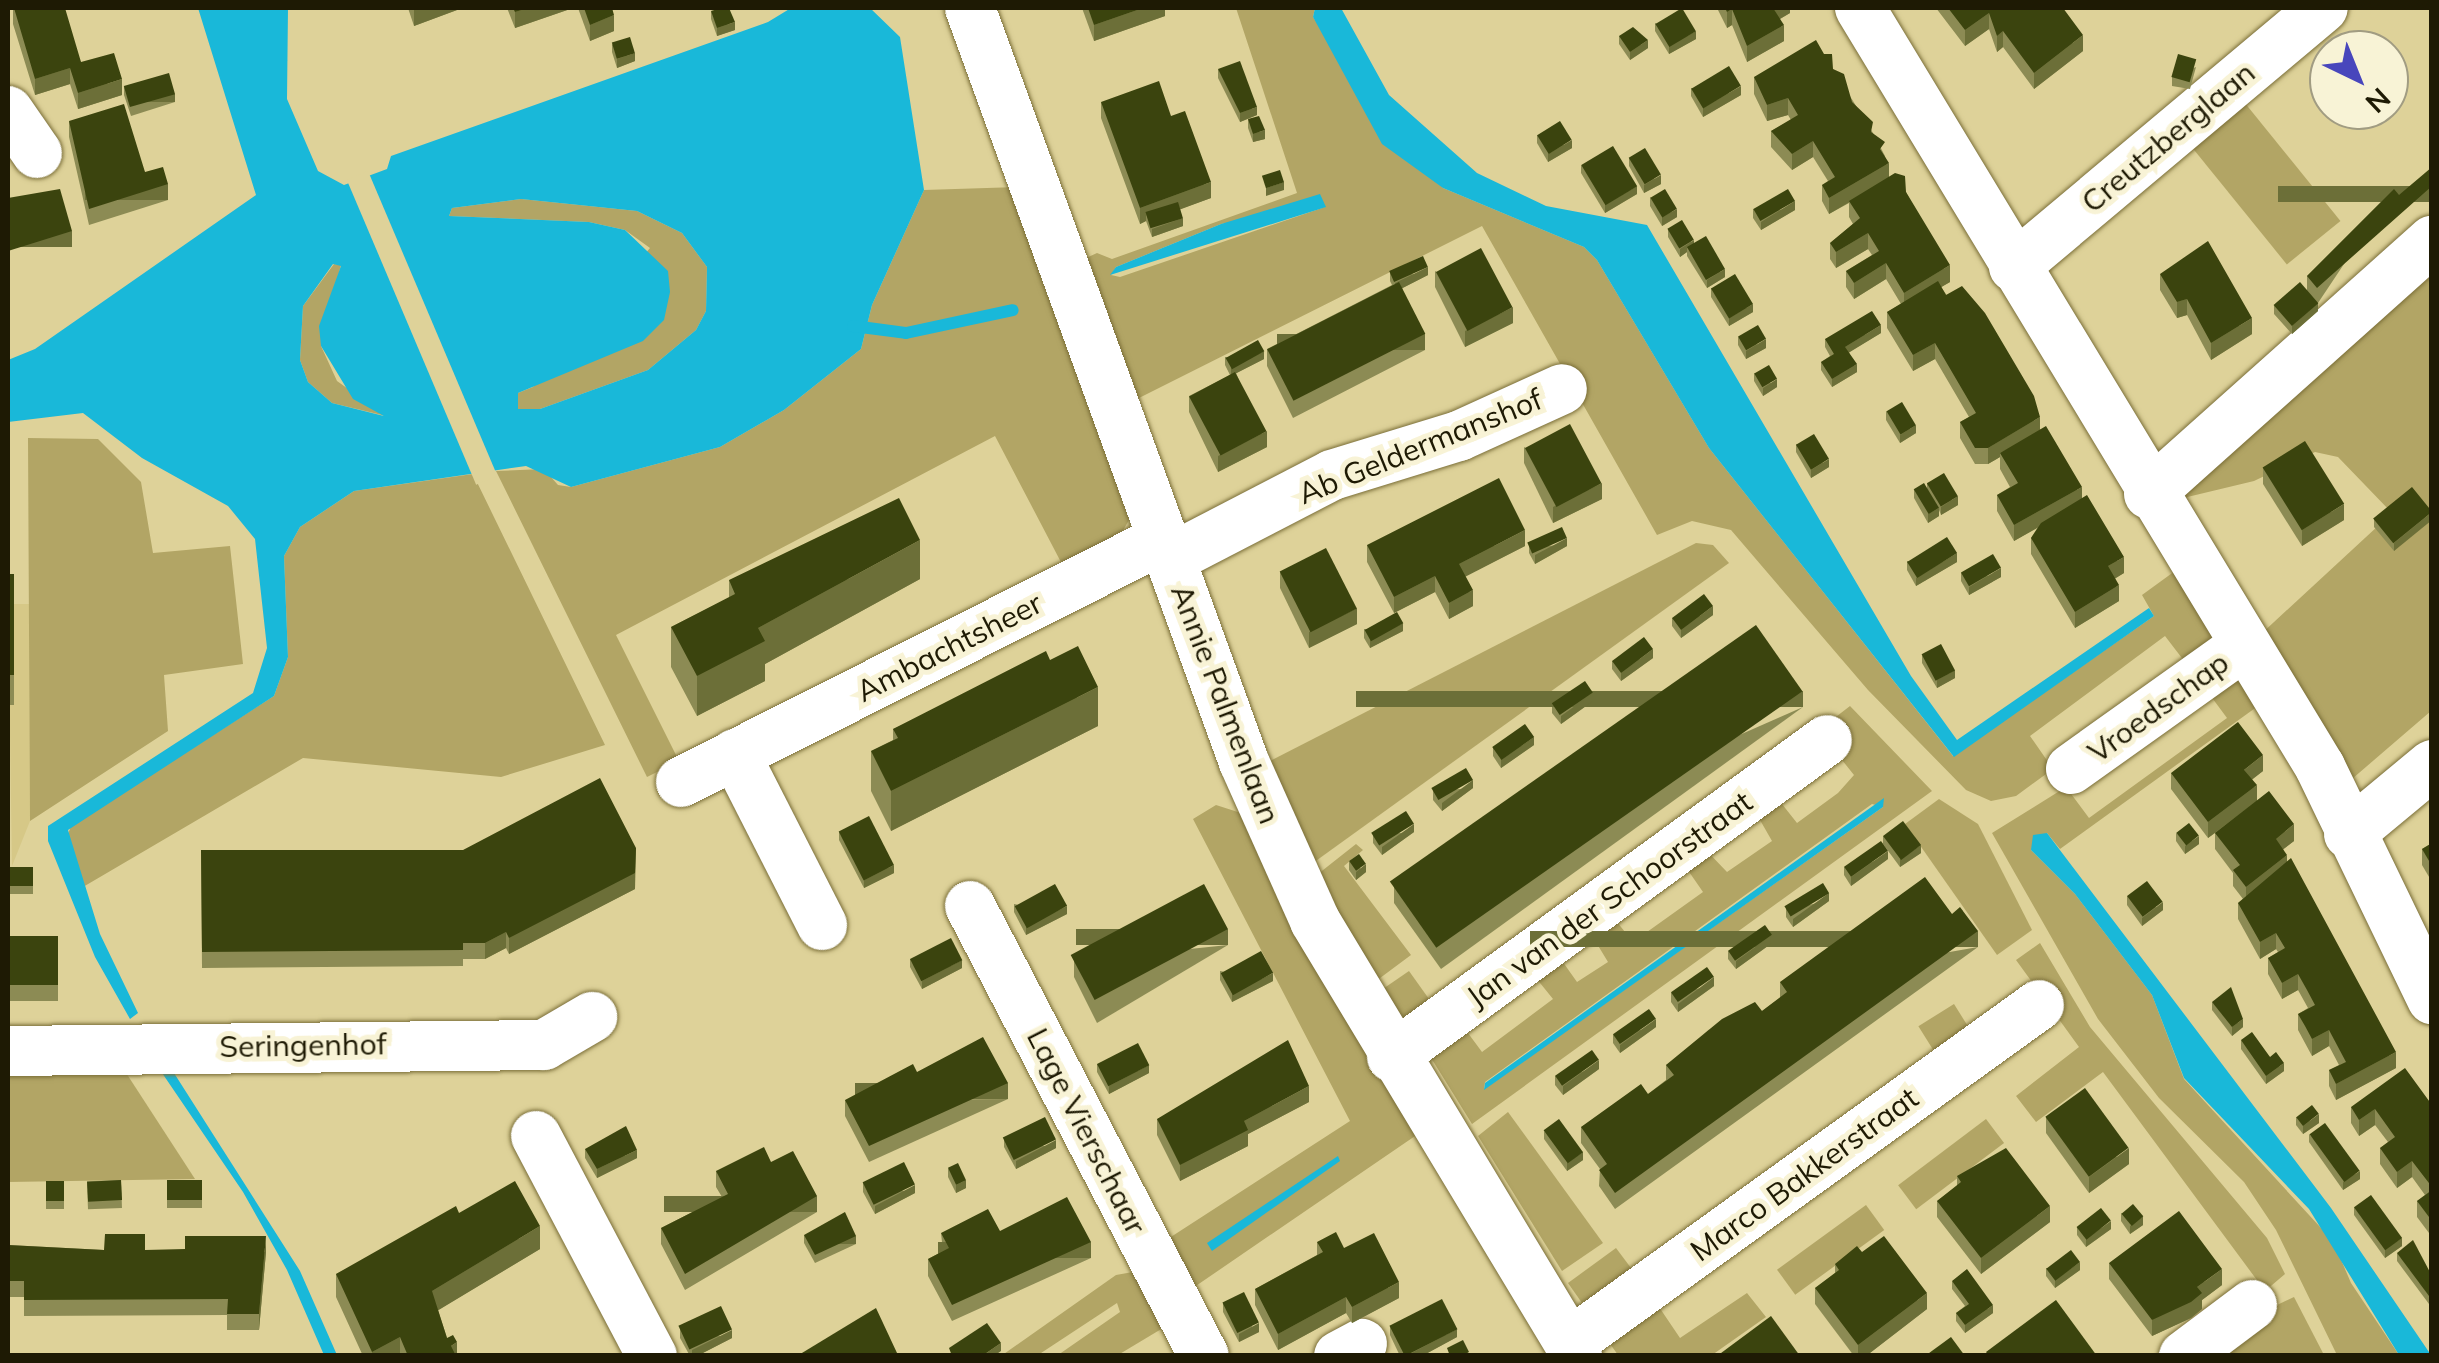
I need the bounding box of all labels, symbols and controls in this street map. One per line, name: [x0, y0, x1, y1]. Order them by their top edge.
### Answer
north arrow: [2309, 30, 2409, 130]
street label: Creutzberglaan: [2074, 54, 2262, 220]
text: N: [2359, 81, 2398, 121]
street label: Ab Geldermanshof: [1293, 381, 1547, 511]
street label: Annie Palmenlaan: [1164, 579, 1288, 829]
street label: Ambachtsheer: [850, 585, 1048, 709]
street label: Vroedschap: [2081, 644, 2235, 770]
street label: Jan van der Schoorstraat: [1459, 783, 1759, 1015]
street label: Lage Vierschaar: [1020, 1022, 1154, 1240]
street label: Seringenhof: [219, 1026, 387, 1064]
street label: Marco Bakkerstraat: [1683, 1079, 1925, 1269]

